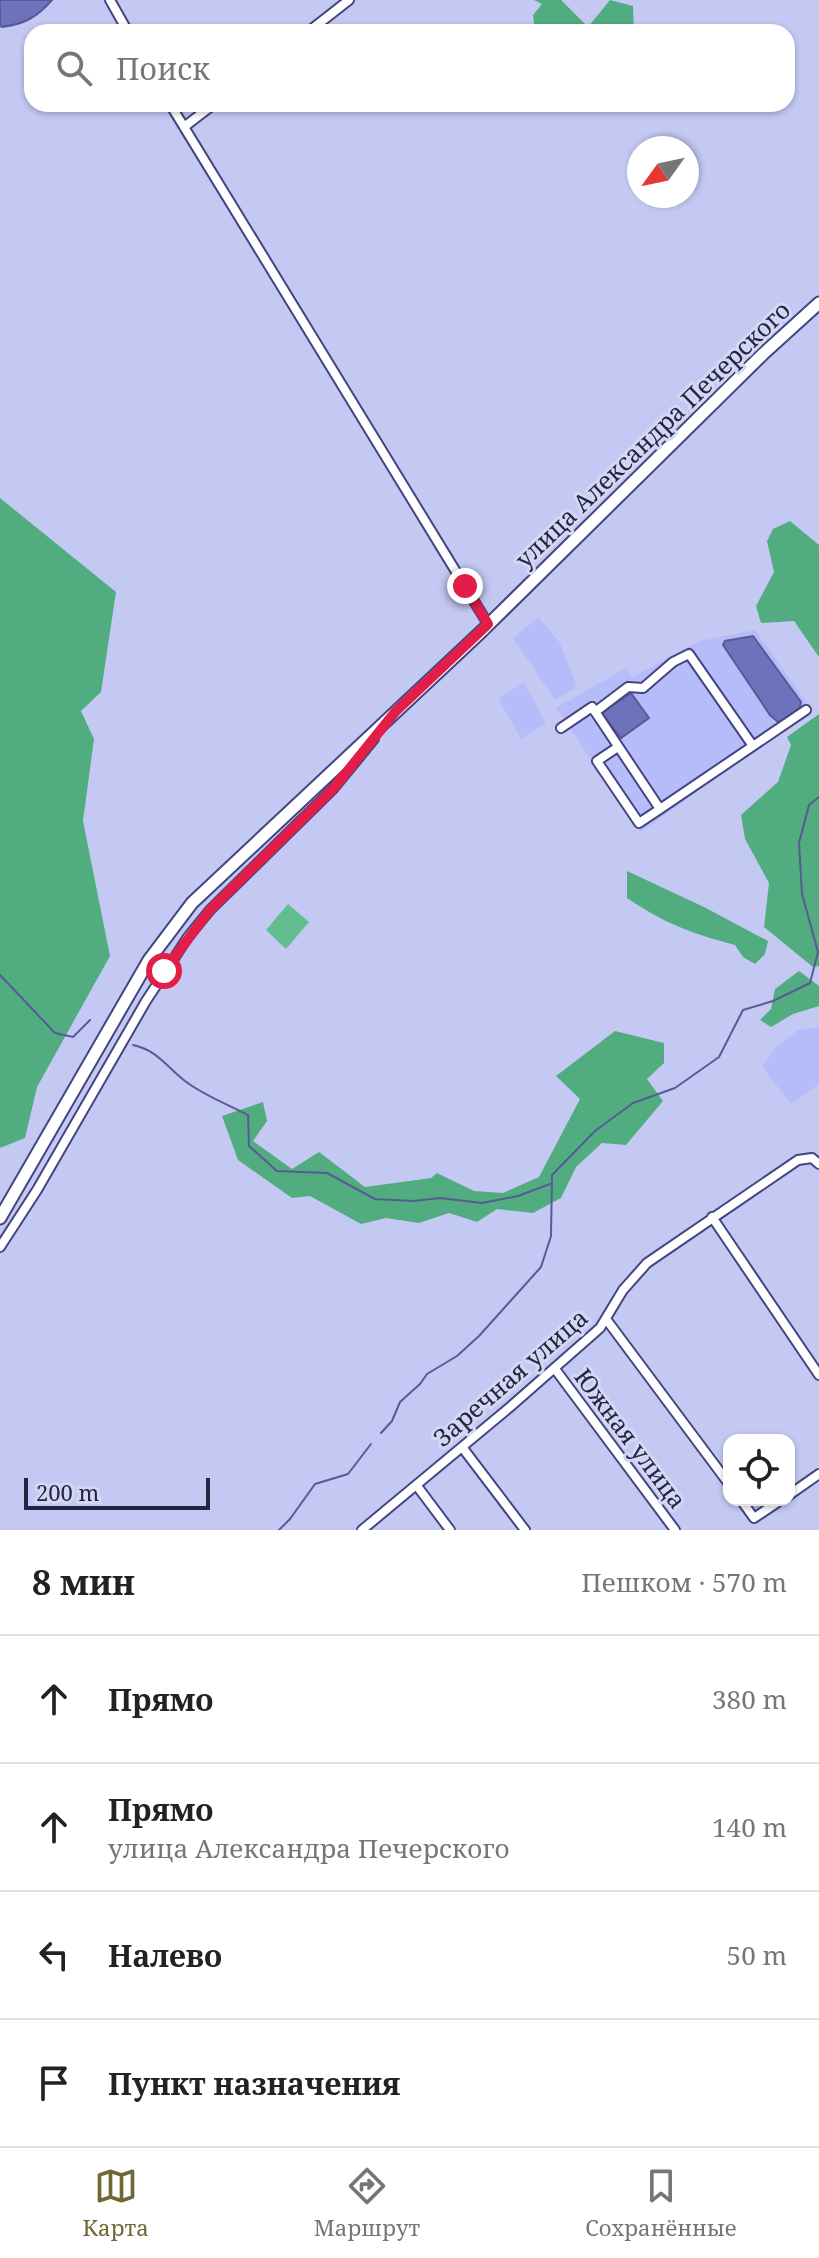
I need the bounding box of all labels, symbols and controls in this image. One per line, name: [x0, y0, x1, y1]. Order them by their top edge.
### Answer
search box: [24, 24, 795, 112]
icon: search: [52, 46, 96, 90]
text: Поиск: [116, 48, 210, 89]
north arrow: [627, 136, 699, 208]
street label: улица Александра Печерского: [507, 293, 797, 575]
route end: [447, 568, 483, 604]
route start: [146, 953, 182, 989]
street label: Заречная улица: [426, 1301, 594, 1453]
street label: Южная улица: [567, 1361, 695, 1515]
map controls: [723, 1434, 795, 1506]
button: locate: [723, 1434, 795, 1506]
scale bar: [24, 1474, 210, 1510]
text: 200 m: [36, 1477, 99, 1507]
text: 8 мин: [32, 1559, 135, 1605]
text: Пешком · 570 m: [581, 1564, 787, 1600]
icon: ahead: [32, 1677, 76, 1721]
text: Прямо: [108, 1679, 214, 1720]
text: 380 m: [712, 1681, 787, 1717]
text: Прямо: [108, 1789, 214, 1830]
icon: ahead: [32, 1805, 76, 1849]
text: 140 m: [712, 1809, 787, 1845]
text: улица Александра Печерского: [108, 1830, 510, 1866]
icon: left: [32, 1933, 76, 1977]
text: Налево: [108, 1935, 222, 1976]
text: 50 m: [727, 1937, 787, 1973]
icon: arrive: [32, 2061, 76, 2105]
text: Пункт назначения: [108, 2063, 400, 2104]
tab: Карта: [83, 2164, 149, 2242]
tab: Маршрут: [314, 2164, 420, 2242]
tab: Сохранённые: [585, 2164, 736, 2242]

